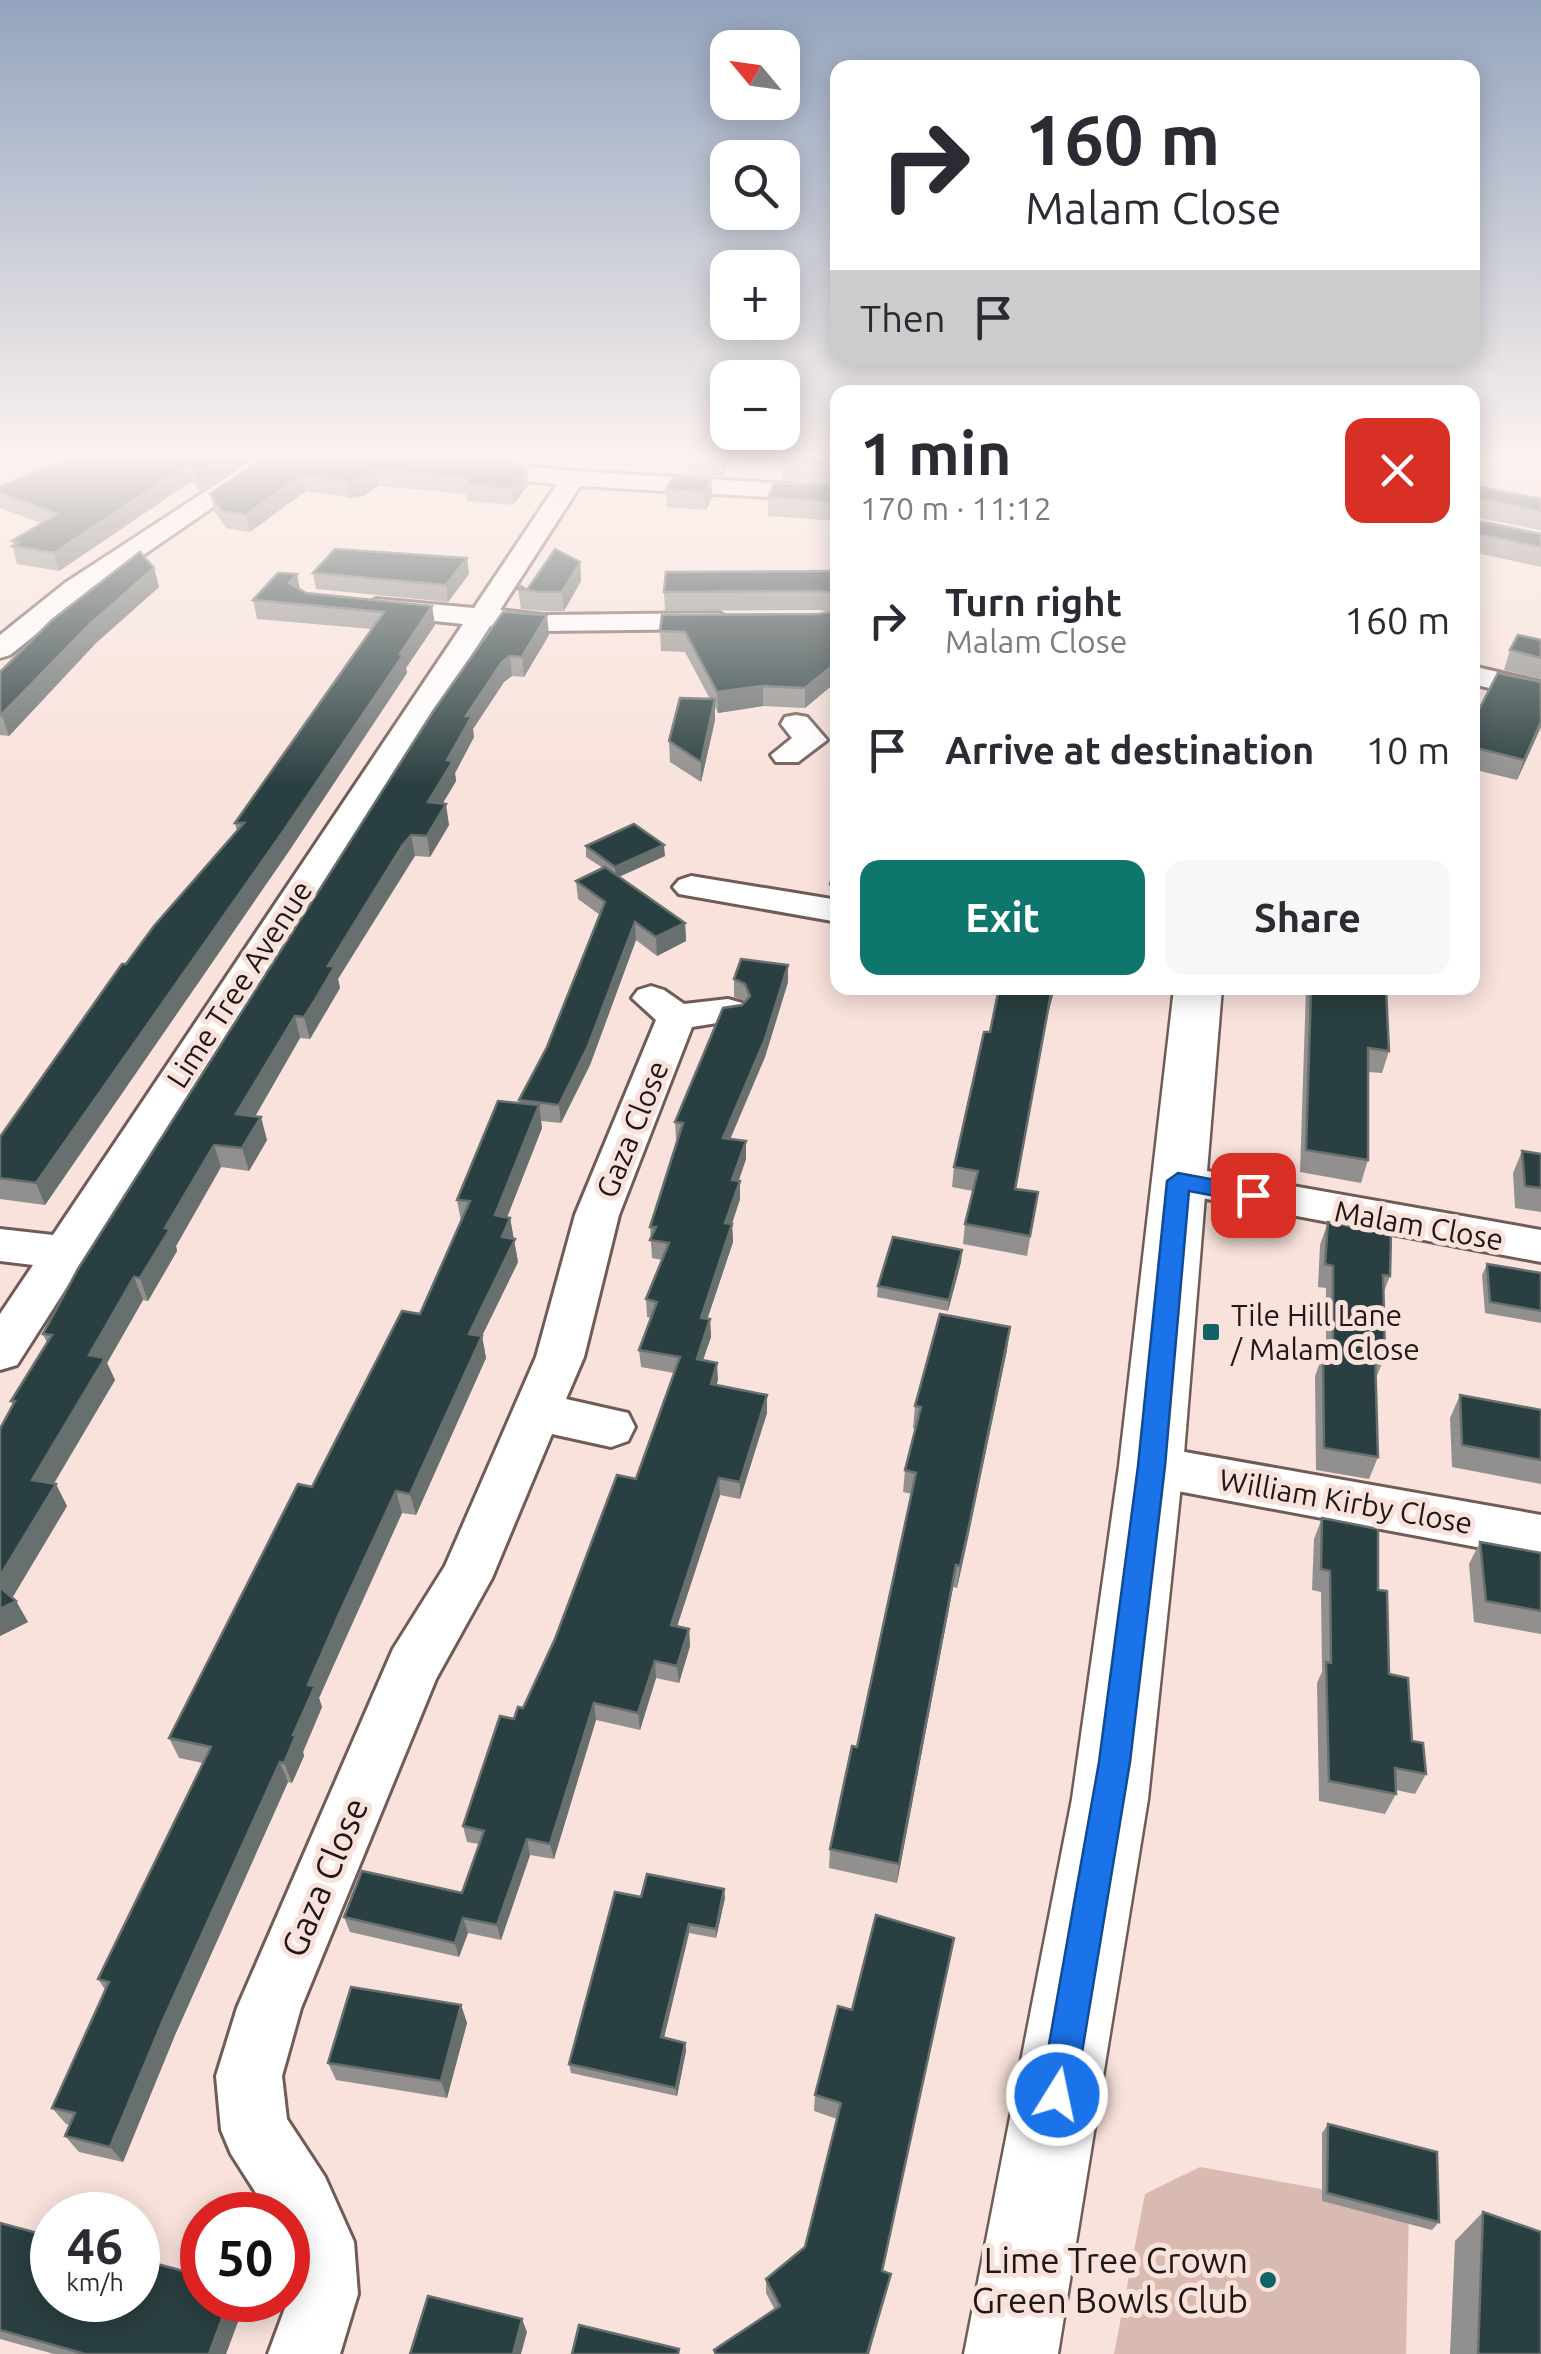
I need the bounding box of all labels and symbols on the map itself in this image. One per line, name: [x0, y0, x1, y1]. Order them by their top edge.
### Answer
north arrow: [710, 30, 800, 120]
street label: Lime Tree Avenue: [159, 874, 319, 1094]
street label: Gaza Close: [589, 1056, 675, 1202]
pin: [1211, 1153, 1296, 1238]
street label: Malam Close: [1332, 1193, 1506, 1257]
place label: Tile Hill Lane / Malam Close: [1230, 1298, 1420, 1366]
marker: Tile Hill Lane / Malam Close: [1200, 1321, 1222, 1343]
street label: William Kirby Close: [1217, 1462, 1475, 1540]
street label: Gaza Close: [273, 1791, 375, 1963]
position arrow: [1005, 2043, 1109, 2147]
speed limit sign: 50: [180, 2192, 310, 2322]
place label: Lime Tree Crown Green Bowls Club: [972, 2240, 1248, 2320]
marker: Lime Tree Crown Green Bowls Club: [1257, 2269, 1279, 2291]

